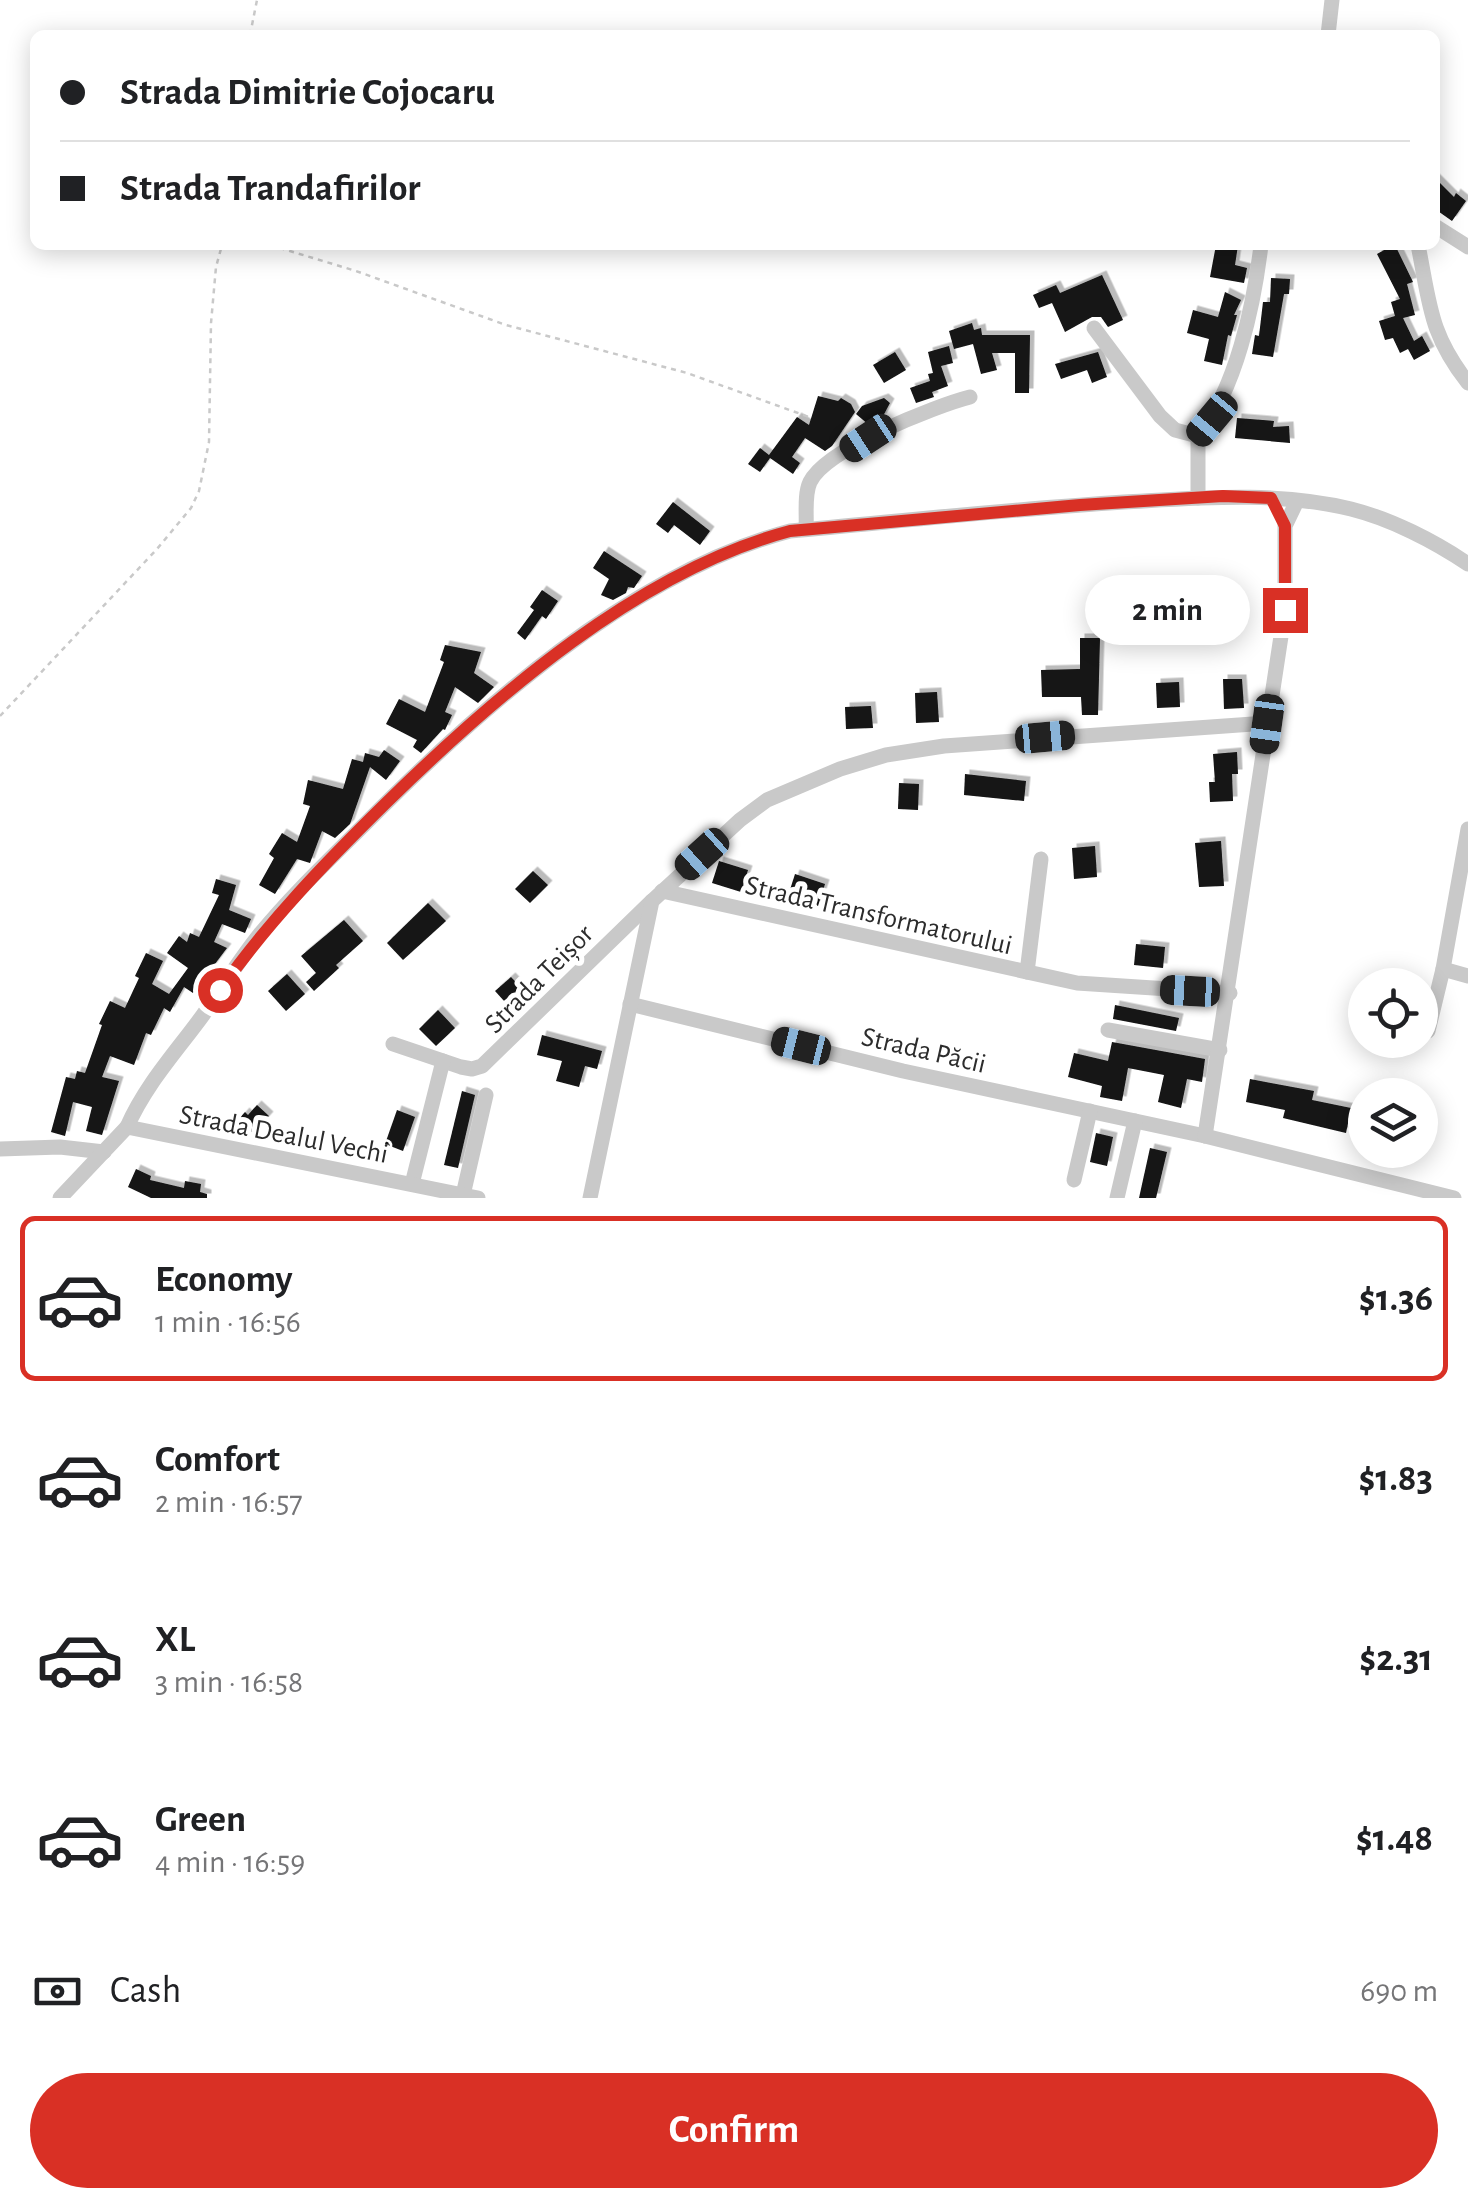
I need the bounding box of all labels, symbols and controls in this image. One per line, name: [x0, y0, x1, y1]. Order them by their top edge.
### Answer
text: Strada Dimitrie Cojocaru: [120, 74, 495, 112]
text: Strada Trandafirilor: [120, 170, 420, 208]
car: [1181, 386, 1243, 452]
car: [835, 409, 901, 467]
callout: 2 min: [1085, 575, 1250, 645]
route end: [1263, 588, 1308, 633]
text: 2 min: [1132, 594, 1203, 626]
car: [1248, 692, 1286, 756]
car: [1014, 719, 1076, 755]
car: [670, 823, 734, 885]
street label: Strada Transformatorului: [742, 872, 1015, 960]
street label: Strada Teișor: [480, 920, 600, 1040]
route start: [198, 968, 243, 1013]
map controls: [1348, 968, 1438, 1168]
button: locate: [1348, 968, 1438, 1058]
car: [1159, 974, 1221, 1008]
street label: Strada Păcii: [859, 1023, 989, 1079]
car: [768, 1024, 834, 1068]
button: layers: [1348, 1078, 1438, 1168]
street label: Strada Dealul Vechi: [177, 1101, 390, 1169]
icon: car: [35, 1254, 125, 1344]
text: Economy: [155, 1261, 293, 1299]
text: $1.36: [1359, 1280, 1433, 1318]
text: 1 min · 16:56: [155, 1306, 301, 1338]
icon: car: [35, 1434, 125, 1524]
text: Comfort: [155, 1441, 280, 1479]
text: $1.83: [1358, 1460, 1433, 1498]
text: 2 min · 16:57: [155, 1486, 303, 1518]
icon: car: [35, 1614, 125, 1704]
text: XL: [155, 1621, 195, 1659]
text: $2.31: [1359, 1640, 1433, 1678]
text: 3 min · 16:58: [155, 1666, 303, 1698]
icon: car: [35, 1794, 125, 1884]
text: Green: [155, 1801, 246, 1839]
text: $1.48: [1356, 1820, 1433, 1858]
text: 4 min · 16:59: [155, 1846, 305, 1878]
icon: cash: [30, 1964, 85, 2019]
text: Cash: [110, 1972, 181, 2010]
text: 690 m: [1360, 1975, 1438, 2007]
button: Confirm: [30, 2073, 1438, 2188]

